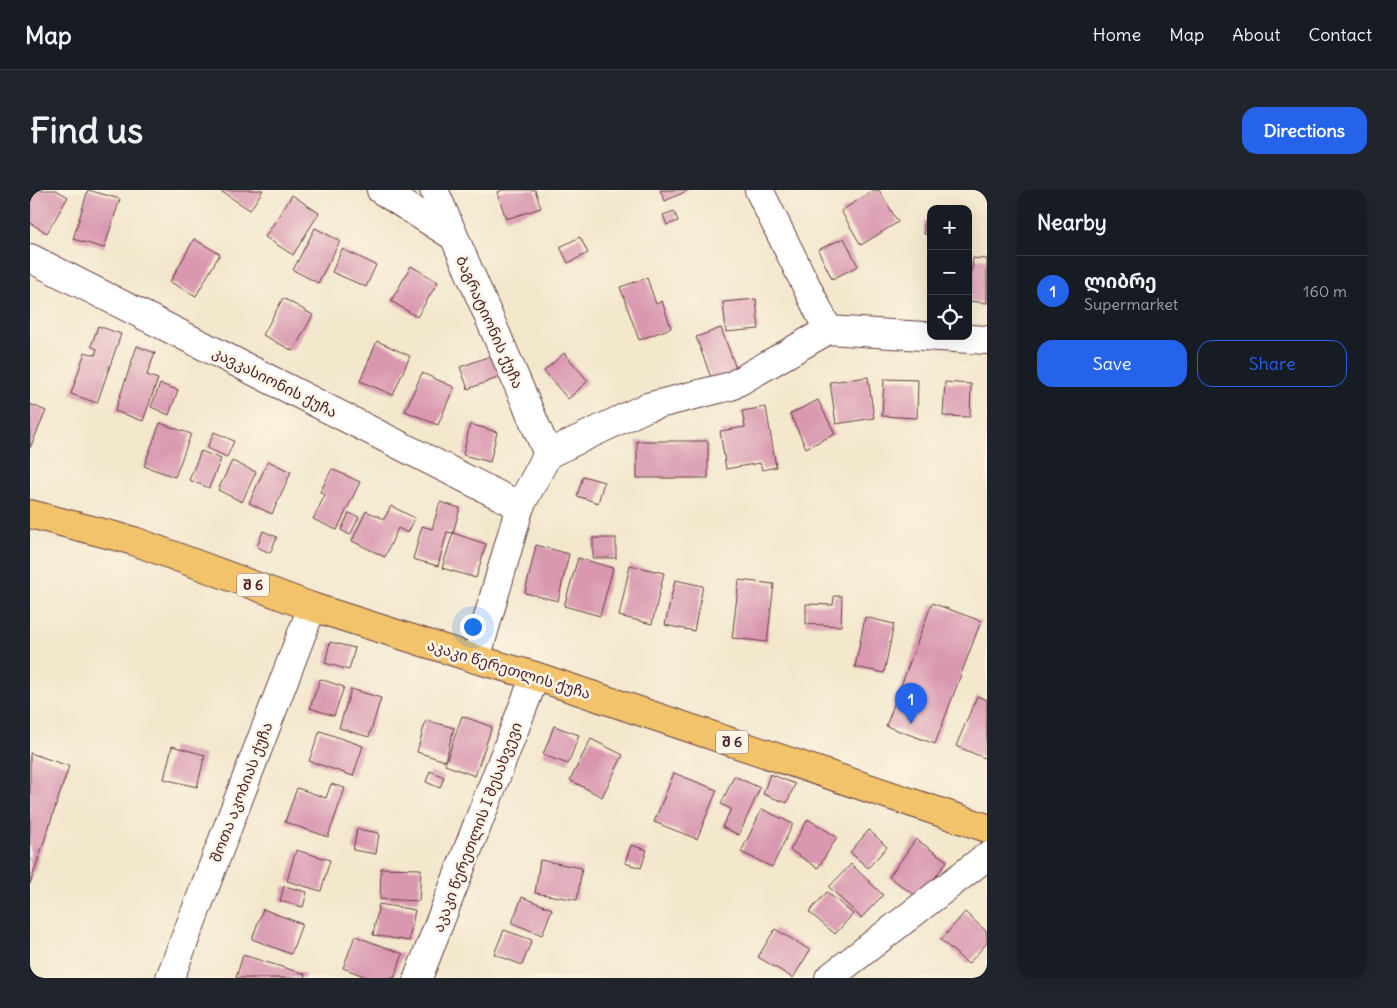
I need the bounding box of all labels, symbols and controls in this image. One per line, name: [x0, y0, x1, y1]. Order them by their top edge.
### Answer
text: Map: [25, 20, 72, 50]
text: Home: [1093, 23, 1141, 46]
text: Map: [1169, 23, 1204, 46]
text: About: [1232, 23, 1280, 46]
text: Contact: [1308, 23, 1372, 46]
button: Directions: [1242, 107, 1367, 154]
text: Find us: [30, 108, 143, 152]
map controls: [927, 205, 972, 340]
button: +: [927, 205, 972, 250]
text: Nearby: [1037, 209, 1107, 236]
button: −: [927, 250, 972, 295]
street label: ბაგრატიონის ქუჩა: [452, 253, 528, 391]
text: ლიბრე: [1084, 269, 1157, 293]
text: 1: [1050, 281, 1056, 301]
text: 160 m: [1303, 281, 1347, 301]
text: Supermarket: [1084, 294, 1178, 314]
button: locate: [927, 295, 972, 340]
button: Save: [1037, 340, 1187, 387]
button: Share: [1197, 340, 1347, 387]
street label: კავკასიონის ქუჩა: [210, 342, 340, 422]
road number: შ 6: [237, 574, 269, 596]
your location: [460, 614, 486, 640]
street label: აკაკი წერეთლის ქუჩა: [425, 635, 593, 703]
pin: 1: [895, 683, 927, 724]
street label: შოთა აკობიას ქუჩა: [206, 719, 276, 865]
street label: აკაკი წერეთლის I შესახვევი: [428, 719, 526, 935]
road number: შ 6: [716, 730, 748, 754]

